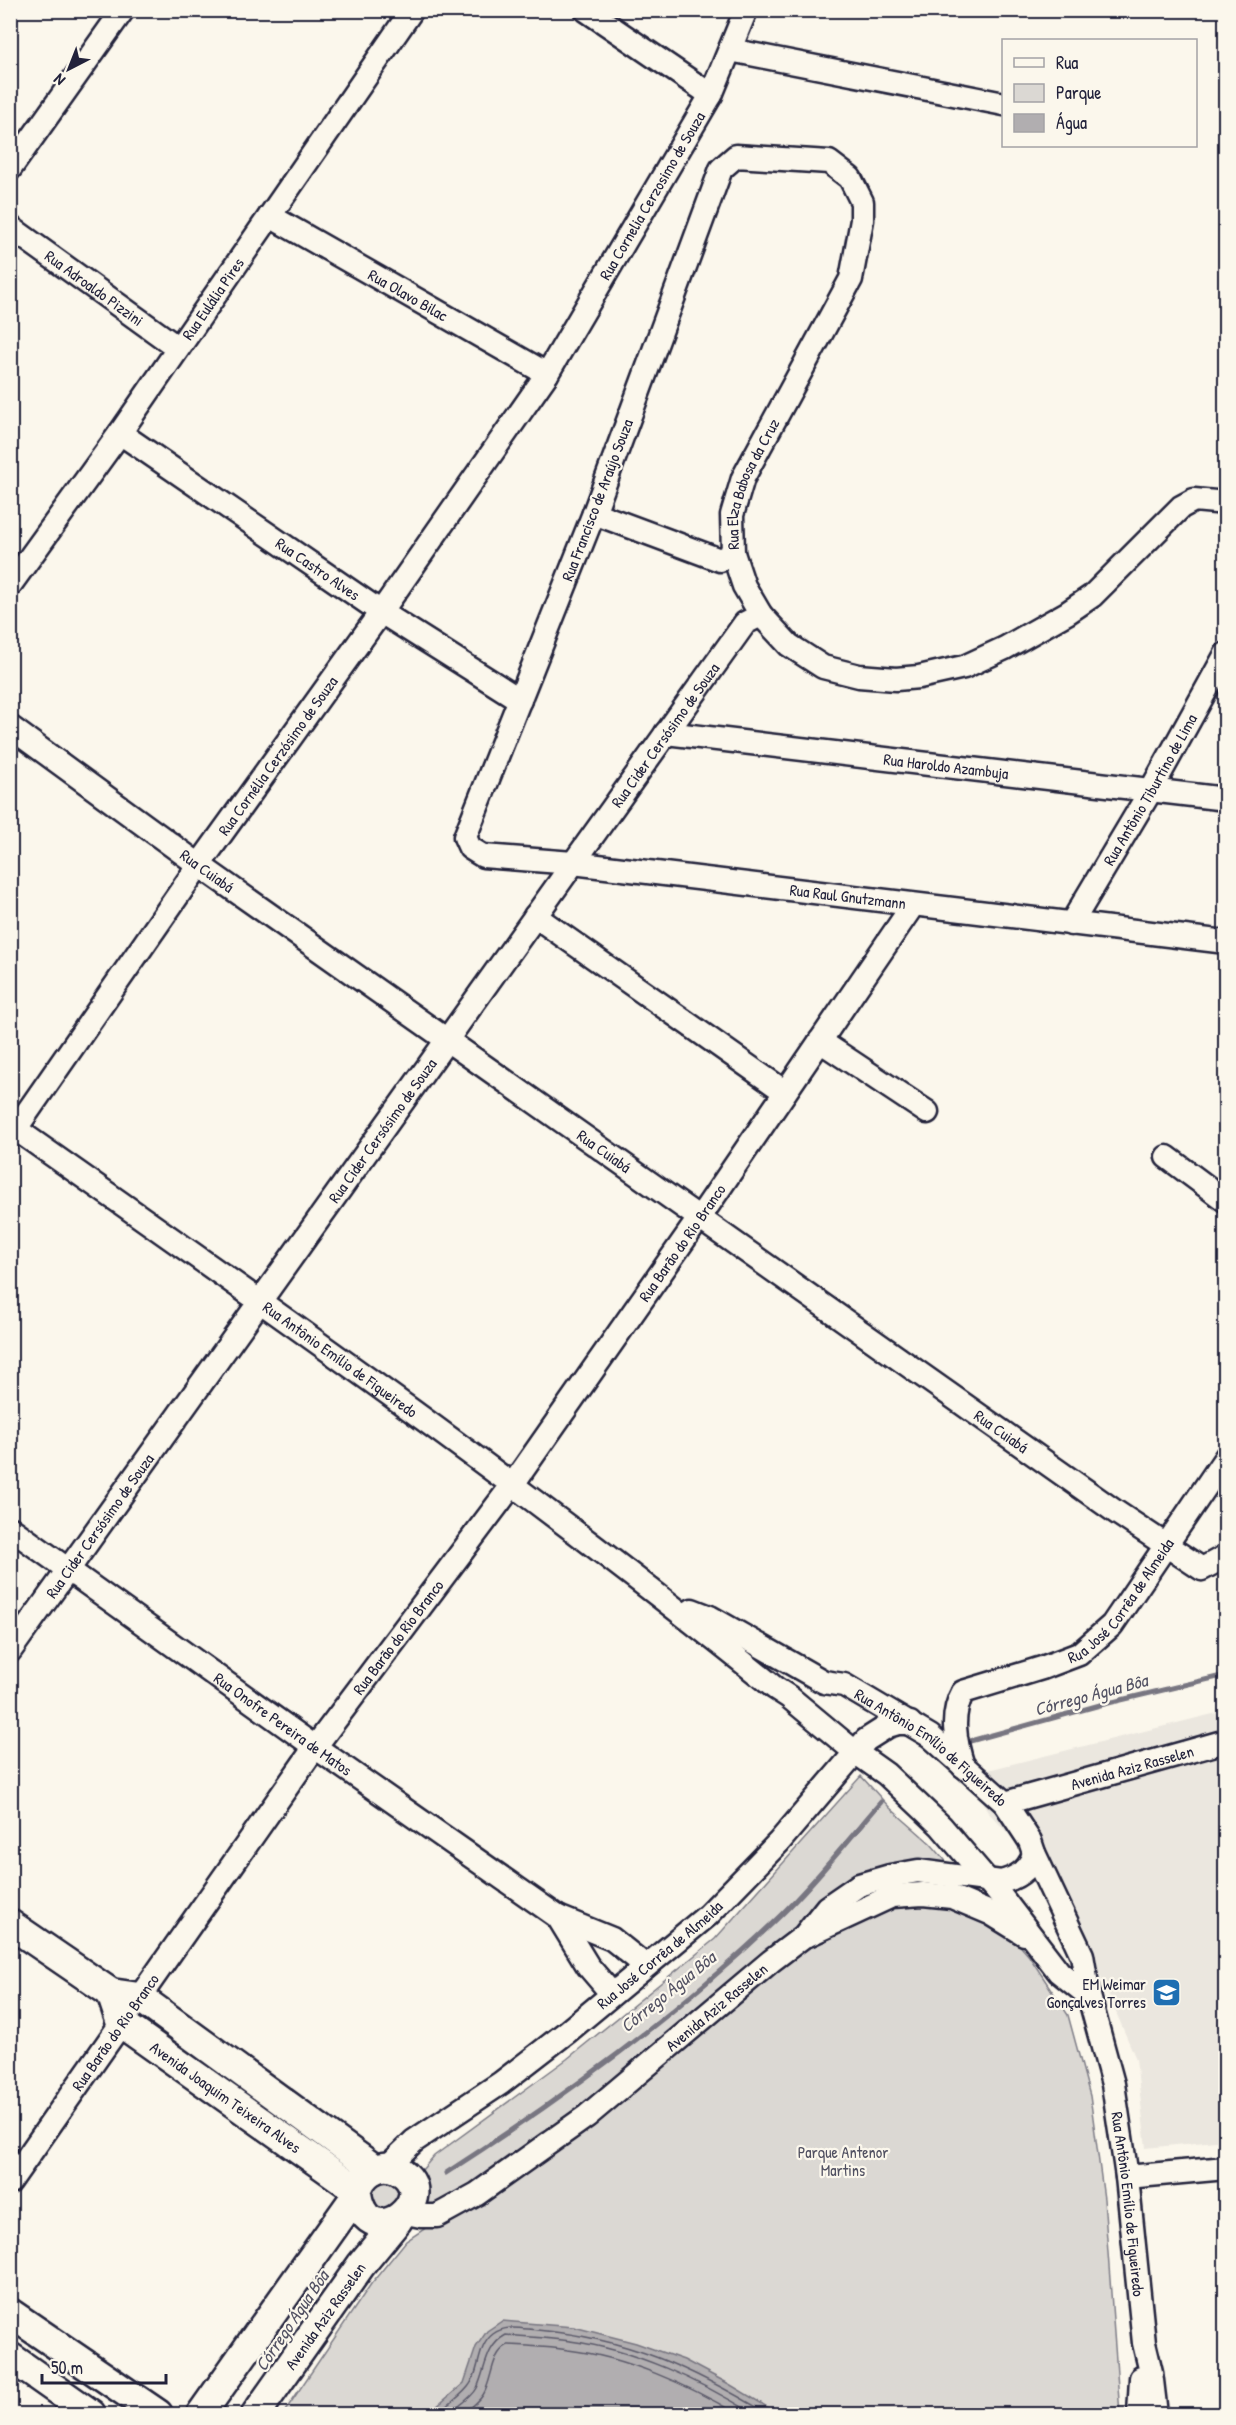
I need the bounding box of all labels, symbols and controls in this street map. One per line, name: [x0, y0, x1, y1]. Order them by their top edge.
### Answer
north arrow: [39, 39, 99, 99]
legend: [1002, 39, 1197, 147]
text: Rua: [1056, 50, 1078, 75]
text: N: [48, 69, 69, 91]
text: Parque: [1056, 80, 1101, 105]
street label: Rua Cornelia Cerzosimo de Souza: [594, 107, 710, 284]
text: Água: [1056, 110, 1087, 135]
street label: Rua Adroaldo Pizzini: [41, 245, 148, 331]
street label: Rua Eulália Pires: [177, 253, 249, 344]
street label: Rua Olavo Bilac: [364, 263, 453, 327]
street label: Rua Elza Babosa da Cruz: [721, 414, 784, 550]
street label: Rua Francisco de Araújo Souza: [556, 416, 638, 584]
street label: Rua Castro Alves: [271, 532, 364, 605]
street label: Rua Cider Cersósimo de Souza: [606, 658, 724, 812]
street label: Rua Cornélia Cerzósimo de Souza: [213, 671, 343, 840]
street label: Rua Antônio Tiburtino de Lima: [1098, 710, 1202, 869]
street label: Rua Haroldo Azambuja: [882, 748, 1010, 784]
street label: Rua Cuiabá: [176, 844, 239, 897]
street label: Rua Raul Gnutzmann: [789, 878, 907, 914]
street label: Rua Cider Cersósimo de Souza: [323, 1054, 441, 1207]
street label: Rua Cuiabá: [573, 1124, 636, 1178]
street label: Rua Barão do Rio Branco: [633, 1179, 731, 1306]
street label: Rua Antônio Emílio de Figueiredo: [259, 1296, 423, 1423]
street label: Rua Cuiabá: [970, 1404, 1033, 1458]
street label: Rua Cider Cersósimo de Souza: [40, 1449, 159, 1602]
street label: Rua José Corrêa de Almeida: [1065, 1534, 1179, 1668]
street label: Rua Barão do Rio Branco: [347, 1575, 449, 1699]
street label: Rua Onofre Pereira de Matos: [210, 1667, 356, 1781]
water label: Córrego Água Bôa: [1032, 1667, 1152, 1722]
street label: Rua Antônio Emílio de Figueiredo: [851, 1683, 1012, 1811]
street label: Avenida Aziz Rasselen: [1068, 1740, 1196, 1795]
street label: Rua José Corrêa de Almeida: [592, 1896, 727, 2014]
water label: Córrego Água Bôa: [615, 1944, 722, 2038]
street label: Avenida Aziz Rasselen: [661, 1958, 772, 2056]
street label: Rua Barão do Rio Branco: [66, 1969, 164, 2095]
place label: EM Weimar Gonçalves Torres: [1047, 1973, 1146, 2013]
school or university icon: EM Weimar Gonçalves Torres: [1151, 1977, 1183, 2009]
street label: Avenida Joaquim Teixeira Alves: [146, 2036, 306, 2158]
street label: Rua Antônio Emílio de Figueiredo: [1106, 2110, 1150, 2298]
park label: Parque Antenor Martins: [798, 2141, 888, 2181]
street label: Avenida Aziz Rasselen: [280, 2258, 371, 2374]
water label: Córrego Água Bôa: [249, 2264, 336, 2376]
scale bar: [42, 2347, 166, 2385]
text: 50 m: [51, 2355, 83, 2380]

